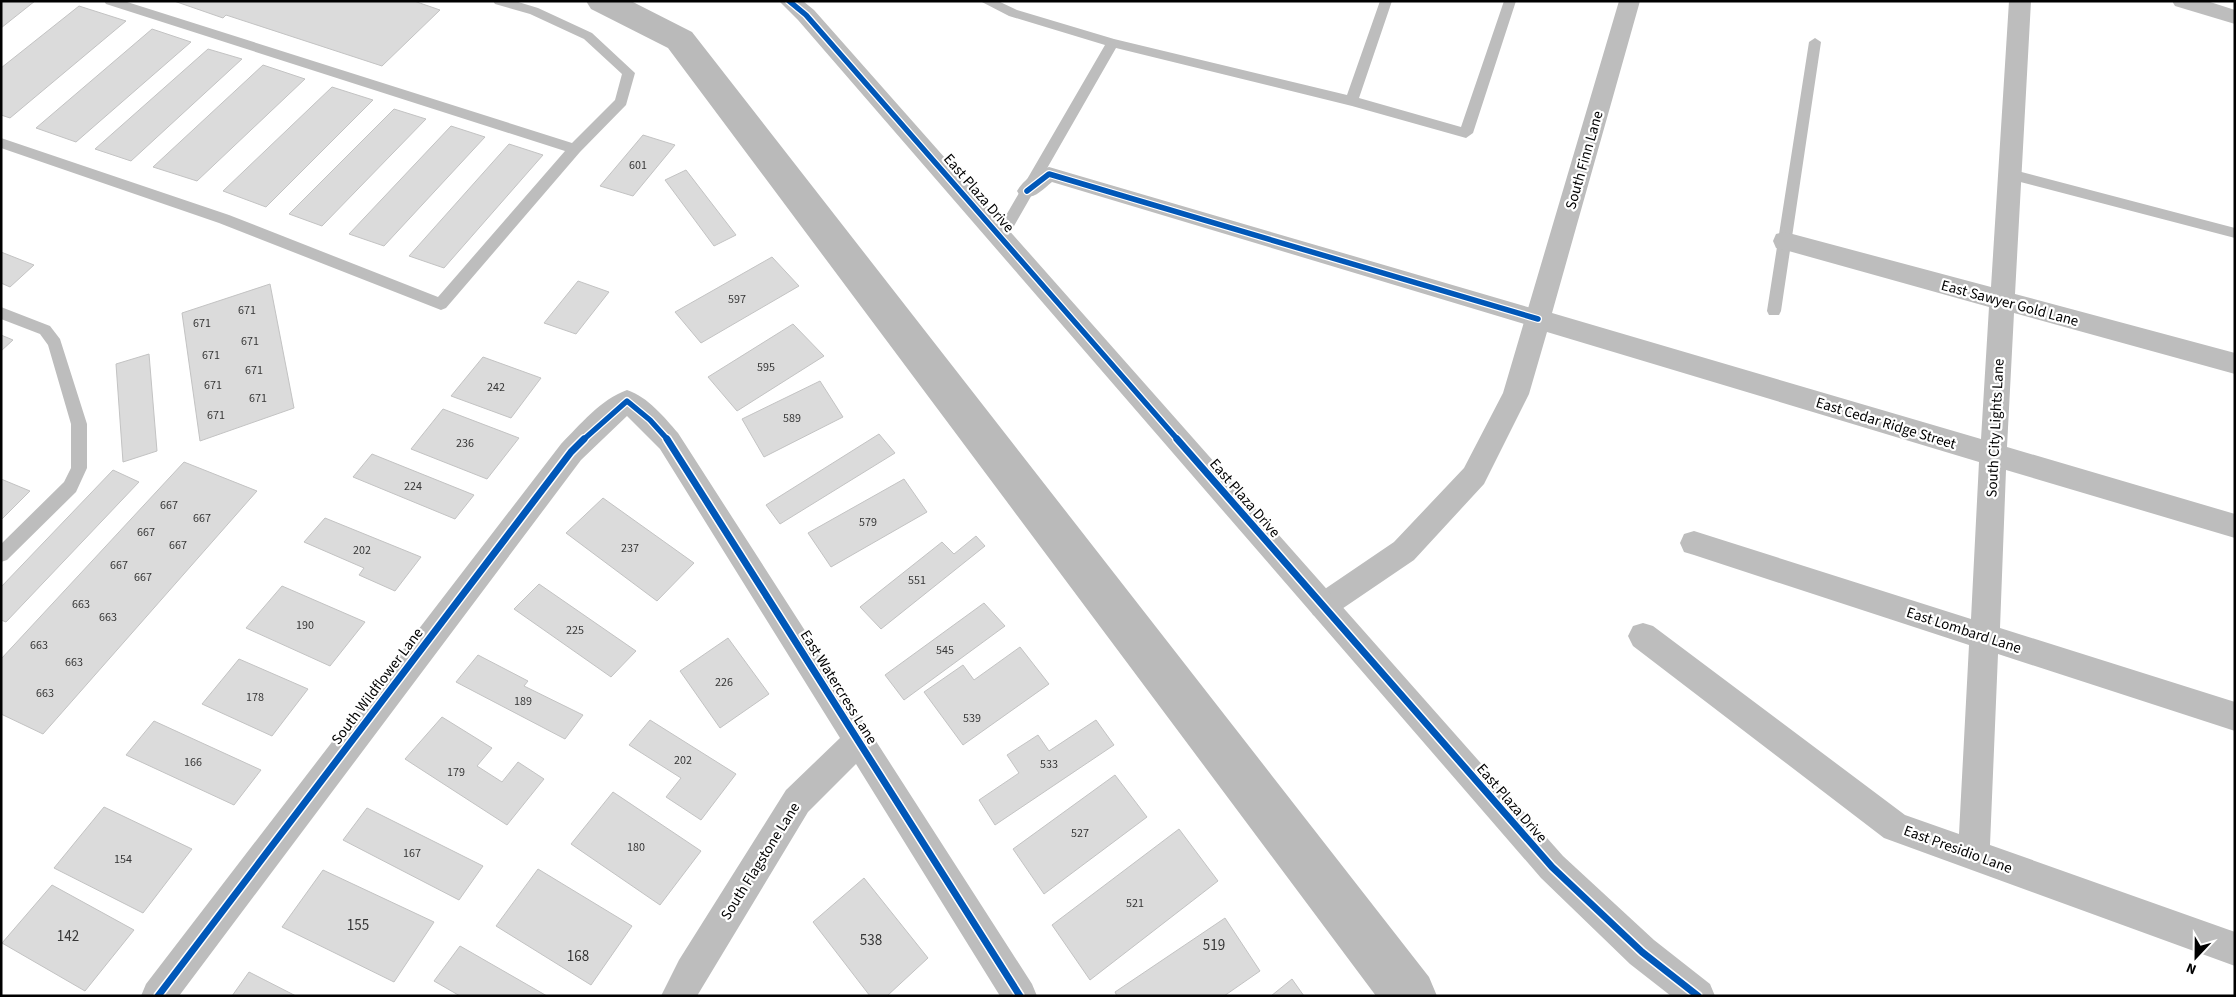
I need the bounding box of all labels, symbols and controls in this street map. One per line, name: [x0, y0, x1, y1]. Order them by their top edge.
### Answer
street label: South Finn Lane: [1560, 108, 1609, 212]
street label: East Plaza Drive: [938, 149, 1019, 237]
house number: 601: [629, 157, 647, 174]
street label: East Sawyer Gold Lane: [1939, 275, 2081, 332]
house number: 597: [728, 291, 746, 308]
house number: 671: [238, 302, 256, 319]
house number: 671: [193, 315, 211, 332]
house number: 671: [241, 333, 259, 350]
house number: 671: [202, 347, 220, 364]
street label: South City Lights Lane: [1981, 358, 2010, 498]
house number: 595: [757, 359, 775, 376]
house number: 671: [245, 362, 263, 379]
house number: 671: [204, 377, 222, 394]
house number: 242: [487, 379, 505, 396]
house number: 671: [249, 390, 267, 407]
street label: East Cedar Ridge Street: [1813, 392, 1959, 455]
house number: 671: [207, 407, 225, 424]
house number: 589: [783, 410, 801, 427]
house number: 236: [456, 435, 474, 452]
street label: East Plaza Drive: [1204, 454, 1285, 542]
house number: 224: [404, 478, 422, 495]
house number: 667: [160, 497, 178, 514]
house number: 667: [193, 510, 211, 527]
house number: 579: [859, 514, 877, 531]
house number: 667: [137, 524, 155, 541]
house number: 667: [169, 537, 187, 554]
house number: 237: [621, 540, 639, 557]
house number: 202: [353, 542, 371, 559]
house number: 667: [110, 557, 128, 574]
house number: 667: [134, 569, 152, 586]
house number: 551: [908, 572, 926, 589]
house number: 663: [72, 596, 90, 613]
street label: East Lombard Lane: [1904, 602, 2024, 659]
house number: 663: [99, 609, 117, 626]
house number: 190: [296, 617, 314, 634]
house number: 225: [566, 622, 584, 639]
street label: South Wildflower Lane: [326, 624, 428, 749]
street label: East Watercress Lane: [795, 626, 882, 748]
house number: 663: [30, 637, 48, 654]
house number: 545: [936, 642, 954, 659]
house number: 663: [65, 654, 83, 671]
house number: 226: [715, 674, 733, 691]
house number: 663: [36, 685, 54, 702]
house number: 178: [246, 689, 264, 706]
house number: 189: [514, 693, 532, 710]
house number: 539: [963, 710, 981, 727]
house number: 202: [674, 752, 692, 769]
house number: 166: [184, 754, 202, 771]
house number: 533: [1040, 756, 1058, 773]
street label: East Plaza Drive: [1471, 759, 1552, 847]
house number: 179: [447, 764, 465, 781]
street label: South Flagstone Lane: [716, 798, 805, 924]
street label: East Presidio Lane: [1901, 820, 2015, 879]
house number: 527: [1071, 825, 1089, 842]
house number: 180: [627, 839, 645, 856]
house number: 167: [403, 845, 421, 862]
house number: 154: [114, 851, 132, 868]
house number: 521: [1126, 895, 1144, 912]
house number: 155: [347, 915, 369, 936]
house number: 142: [57, 926, 79, 947]
house number: 538: [860, 930, 882, 951]
north arrow: [2171, 932, 2221, 982]
house number: 519: [1203, 935, 1225, 956]
house number: 168: [567, 946, 589, 967]
text: N: [2183, 957, 2200, 979]

